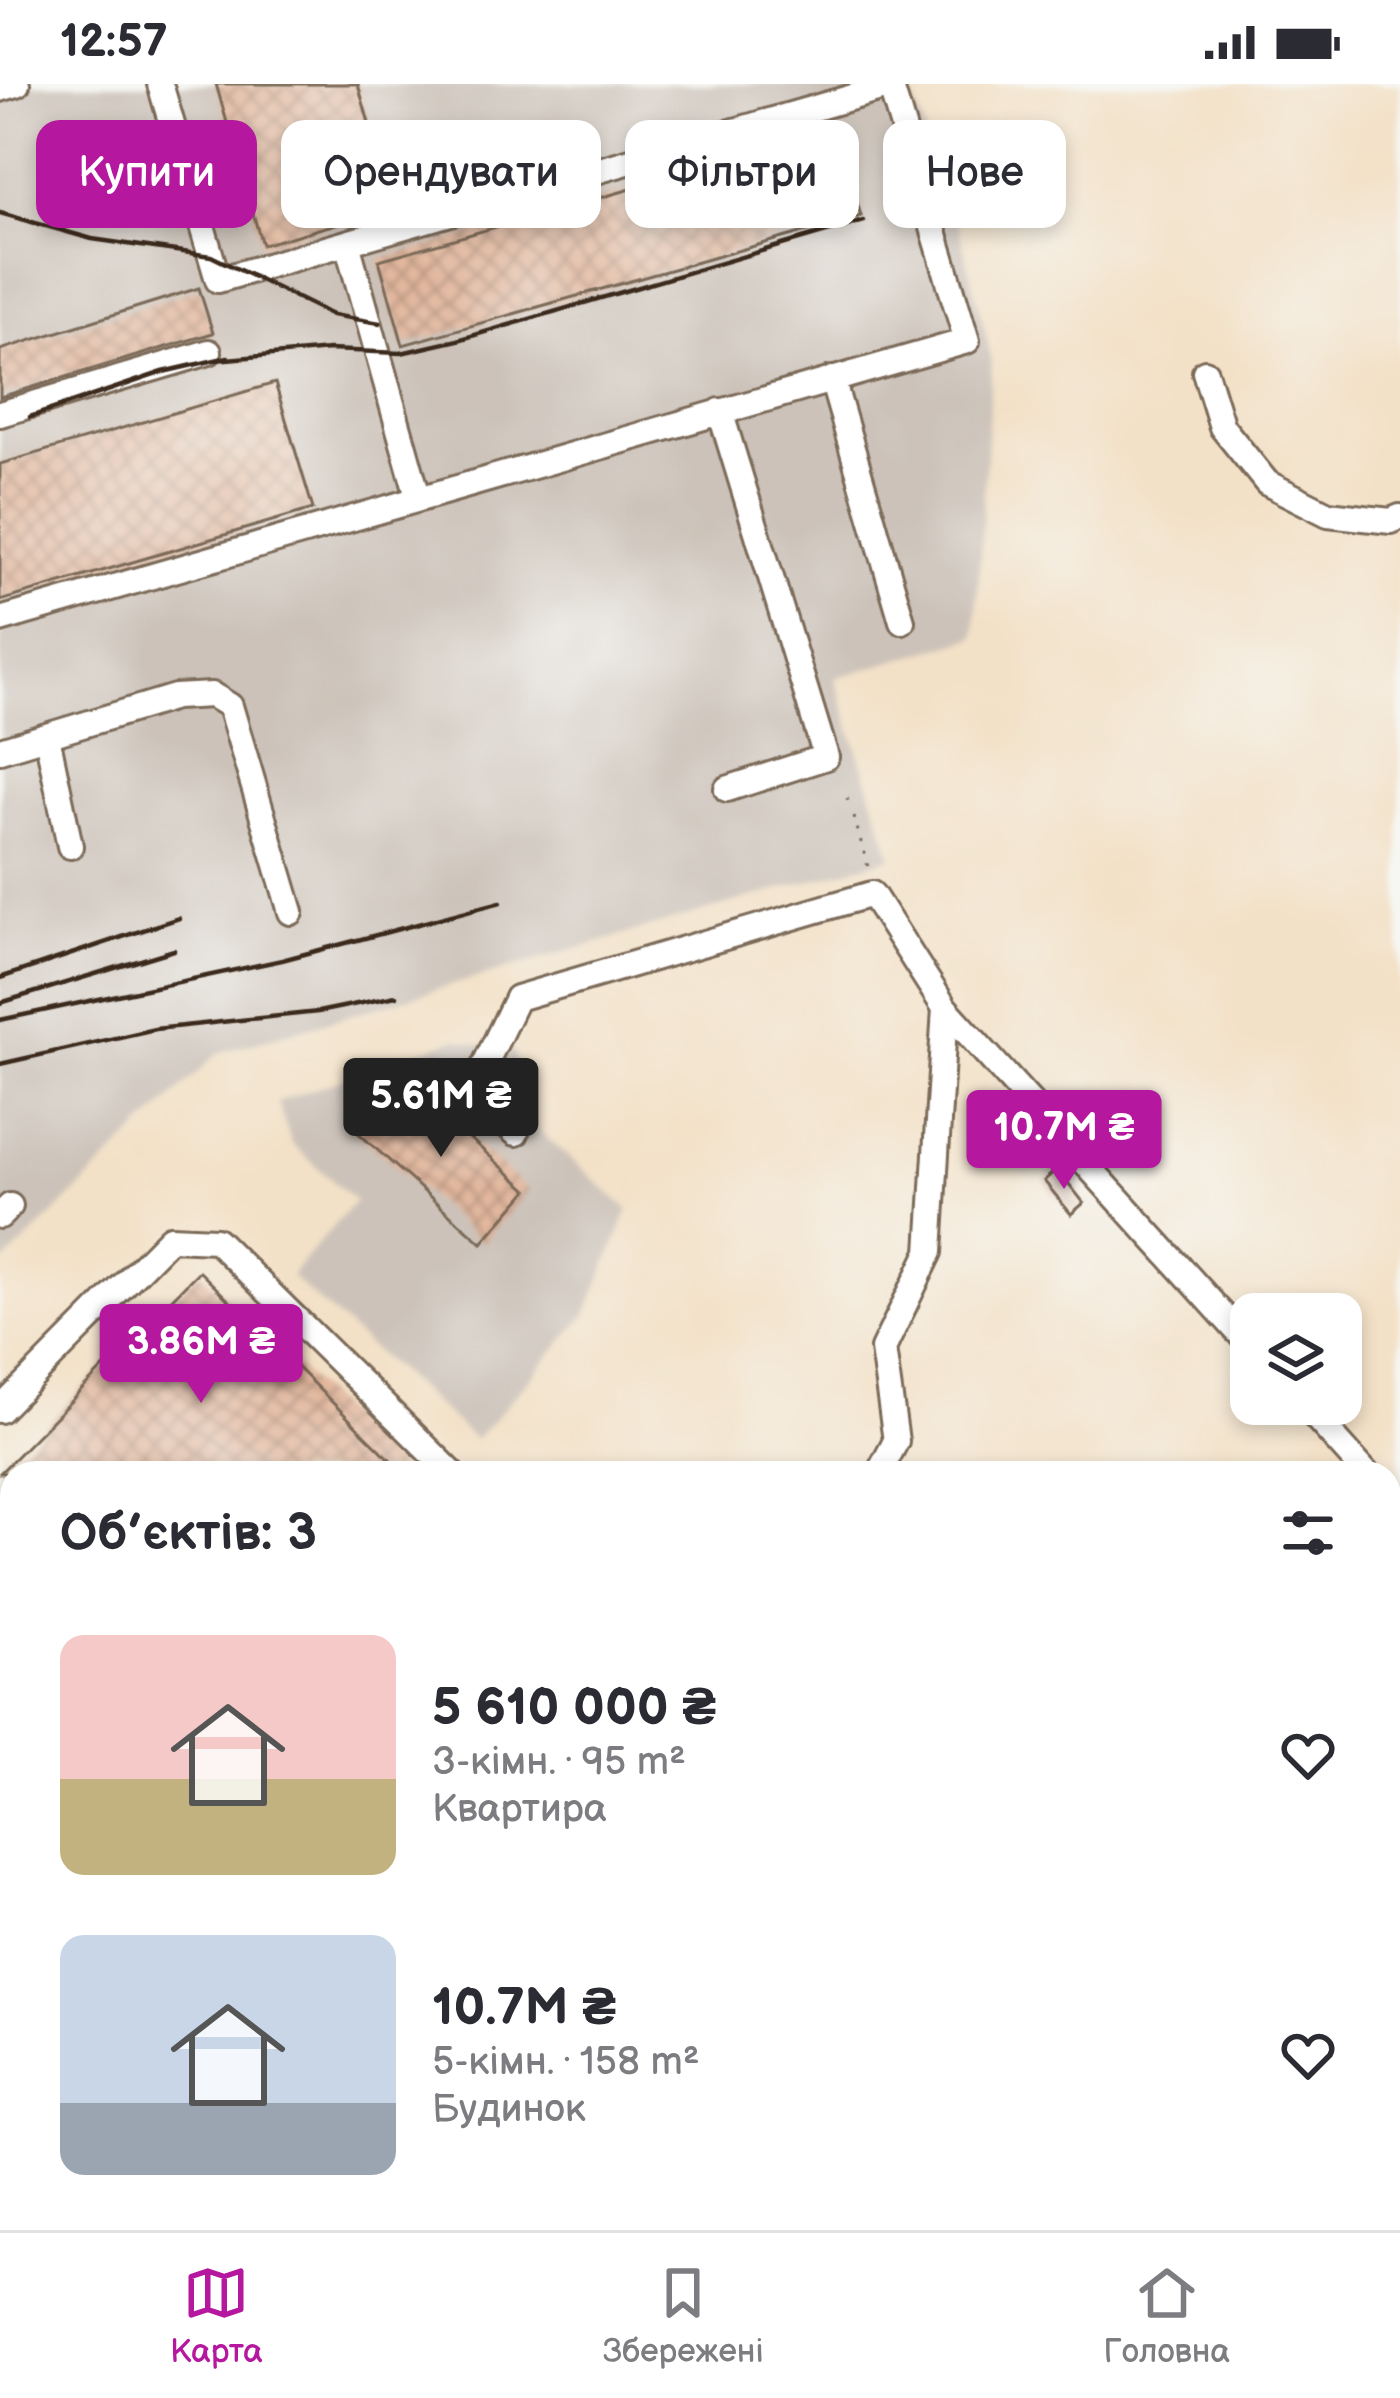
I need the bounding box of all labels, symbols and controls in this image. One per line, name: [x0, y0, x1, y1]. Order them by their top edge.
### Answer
text: 12:57: [60, 15, 168, 70]
chip: Купити: [36, 120, 257, 228]
chip: Орендувати: [281, 120, 601, 228]
chip: Фільтри: [625, 120, 859, 228]
chip: Нове: [883, 120, 1066, 228]
pin: 5.61M ₴: [330, 1058, 552, 1160]
text: 5.61M ₴: [370, 1073, 512, 1120]
pin: 10.7M ₴: [953, 1090, 1175, 1192]
text: 10.7M ₴: [994, 1105, 1135, 1152]
map controls: [1230, 1293, 1362, 1425]
button: layers: [1230, 1293, 1362, 1425]
pin: 3.86M ₴: [90, 1304, 312, 1406]
text: 3.86M ₴: [127, 1319, 275, 1366]
icon: filters: [1275, 1500, 1341, 1566]
text: Об’єктів: 3: [60, 1503, 317, 1564]
text: 5 610 000 ₴: [432, 1678, 716, 1739]
icon: home: [156, 1683, 300, 1827]
icon: heart: [1275, 1722, 1341, 1788]
text: 3-кімн. · 95 m²: [432, 1739, 686, 1786]
text: Квартира: [432, 1786, 607, 1833]
text: 10.7M ₴: [432, 1978, 616, 2039]
icon: home: [156, 1983, 300, 2127]
icon: heart: [1275, 2022, 1341, 2088]
text: 5-кімн. · 158 m²: [432, 2039, 700, 2086]
text: Будинок: [432, 2086, 586, 2133]
tab: Карта: [170, 2260, 263, 2372]
tab: Збережені: [603, 2260, 764, 2372]
tab: Головна: [1104, 2260, 1230, 2372]

